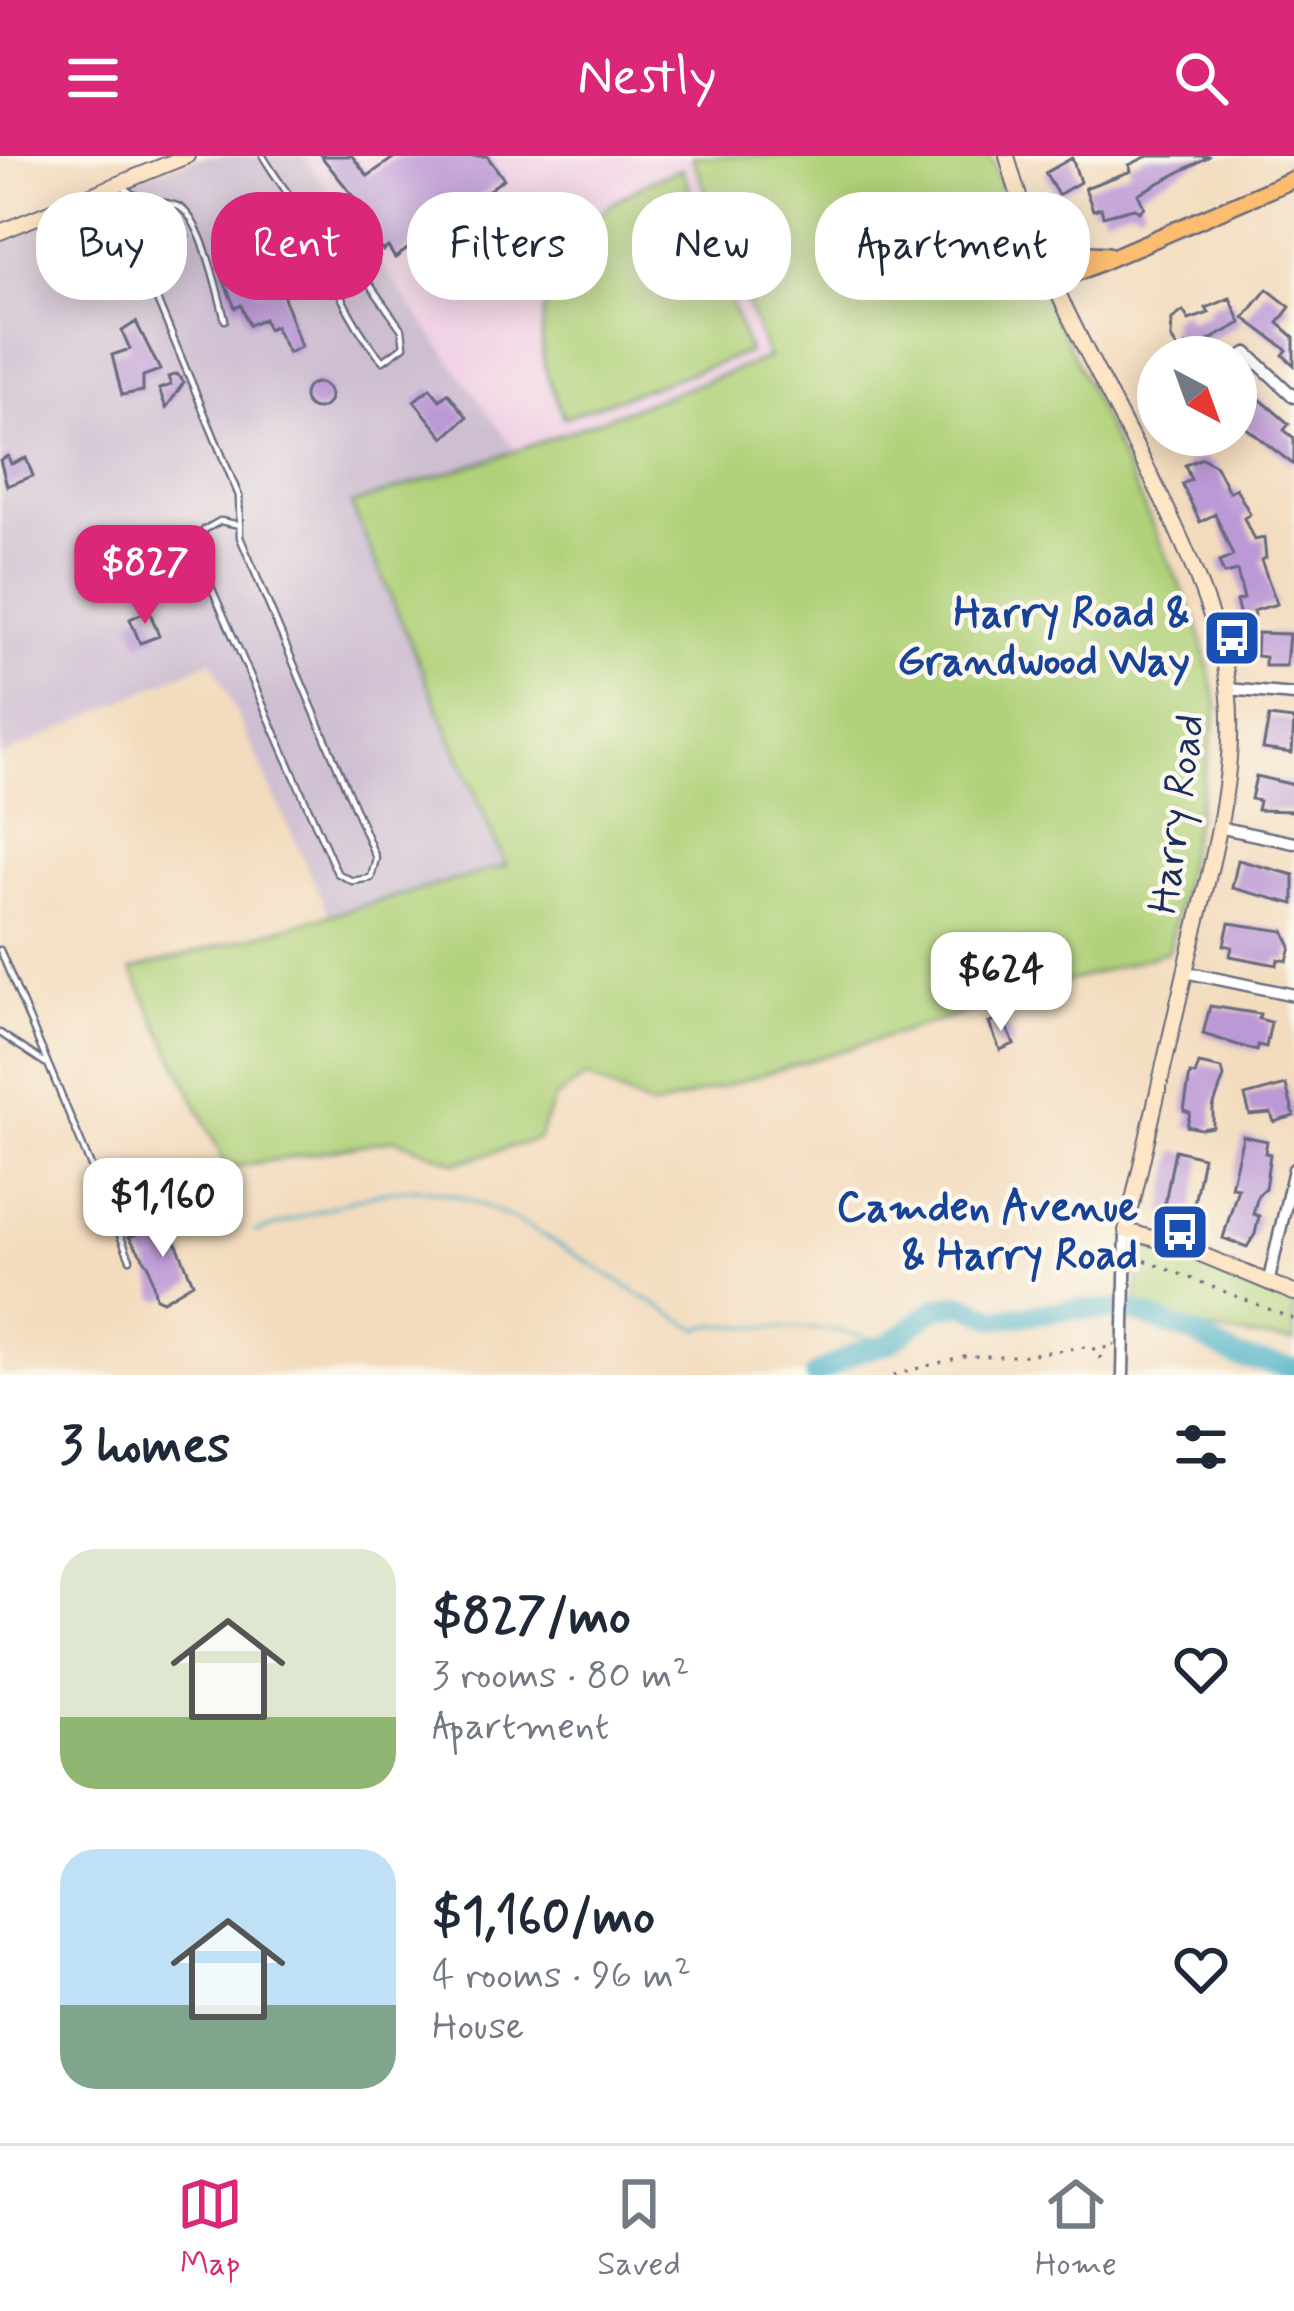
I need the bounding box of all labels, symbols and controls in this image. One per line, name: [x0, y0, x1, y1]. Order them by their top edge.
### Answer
text: Nestly: [577, 43, 717, 114]
icon: menu: [60, 45, 126, 111]
icon: search: [1168, 45, 1234, 111]
chip: Buy: [36, 192, 187, 300]
chip: Rent: [211, 192, 383, 300]
chip: Filters: [407, 192, 608, 300]
chip: New: [632, 192, 791, 300]
chip: Apartment: [815, 192, 1090, 300]
north arrow: [1137, 336, 1257, 456]
map controls: [1137, 336, 1257, 456]
pin: $827: [74, 525, 216, 627]
text: $827: [101, 538, 189, 589]
place label: Harry Road & Grandwood Way: [897, 587, 1190, 690]
bus stop icon: Harry Road & Grandwood Way: [1201, 607, 1263, 669]
street label: Harry Road: [1137, 711, 1219, 917]
pin: $624: [930, 932, 1072, 1034]
text: $624: [958, 945, 1044, 996]
pin: $1,160: [65, 1158, 261, 1260]
text: $1,160: [110, 1171, 216, 1222]
place label: Camden Avenue & Harry Road: [837, 1181, 1138, 1284]
bus stop icon: Camden Avenue & Harry Road: [1149, 1201, 1211, 1263]
text: 3 homes: [60, 1414, 230, 1480]
icon: filters: [1168, 1414, 1234, 1480]
text: $827/mo: [432, 1585, 631, 1651]
icon: home: [156, 1597, 300, 1741]
icon: heart: [1168, 1636, 1234, 1702]
text: 3 rooms · 80 m²: [432, 1651, 690, 1702]
text: Apartment: [432, 1702, 609, 1753]
text: $1,160/mo: [432, 1885, 655, 1951]
icon: home: [156, 1897, 300, 2041]
icon: heart: [1168, 1936, 1234, 2002]
text: 4 rooms · 96 m²: [432, 1951, 691, 2002]
text: House: [432, 2002, 524, 2053]
tab: Map: [177, 2171, 243, 2287]
tab: Saved: [597, 2171, 681, 2287]
tab: Home: [1035, 2171, 1117, 2287]

